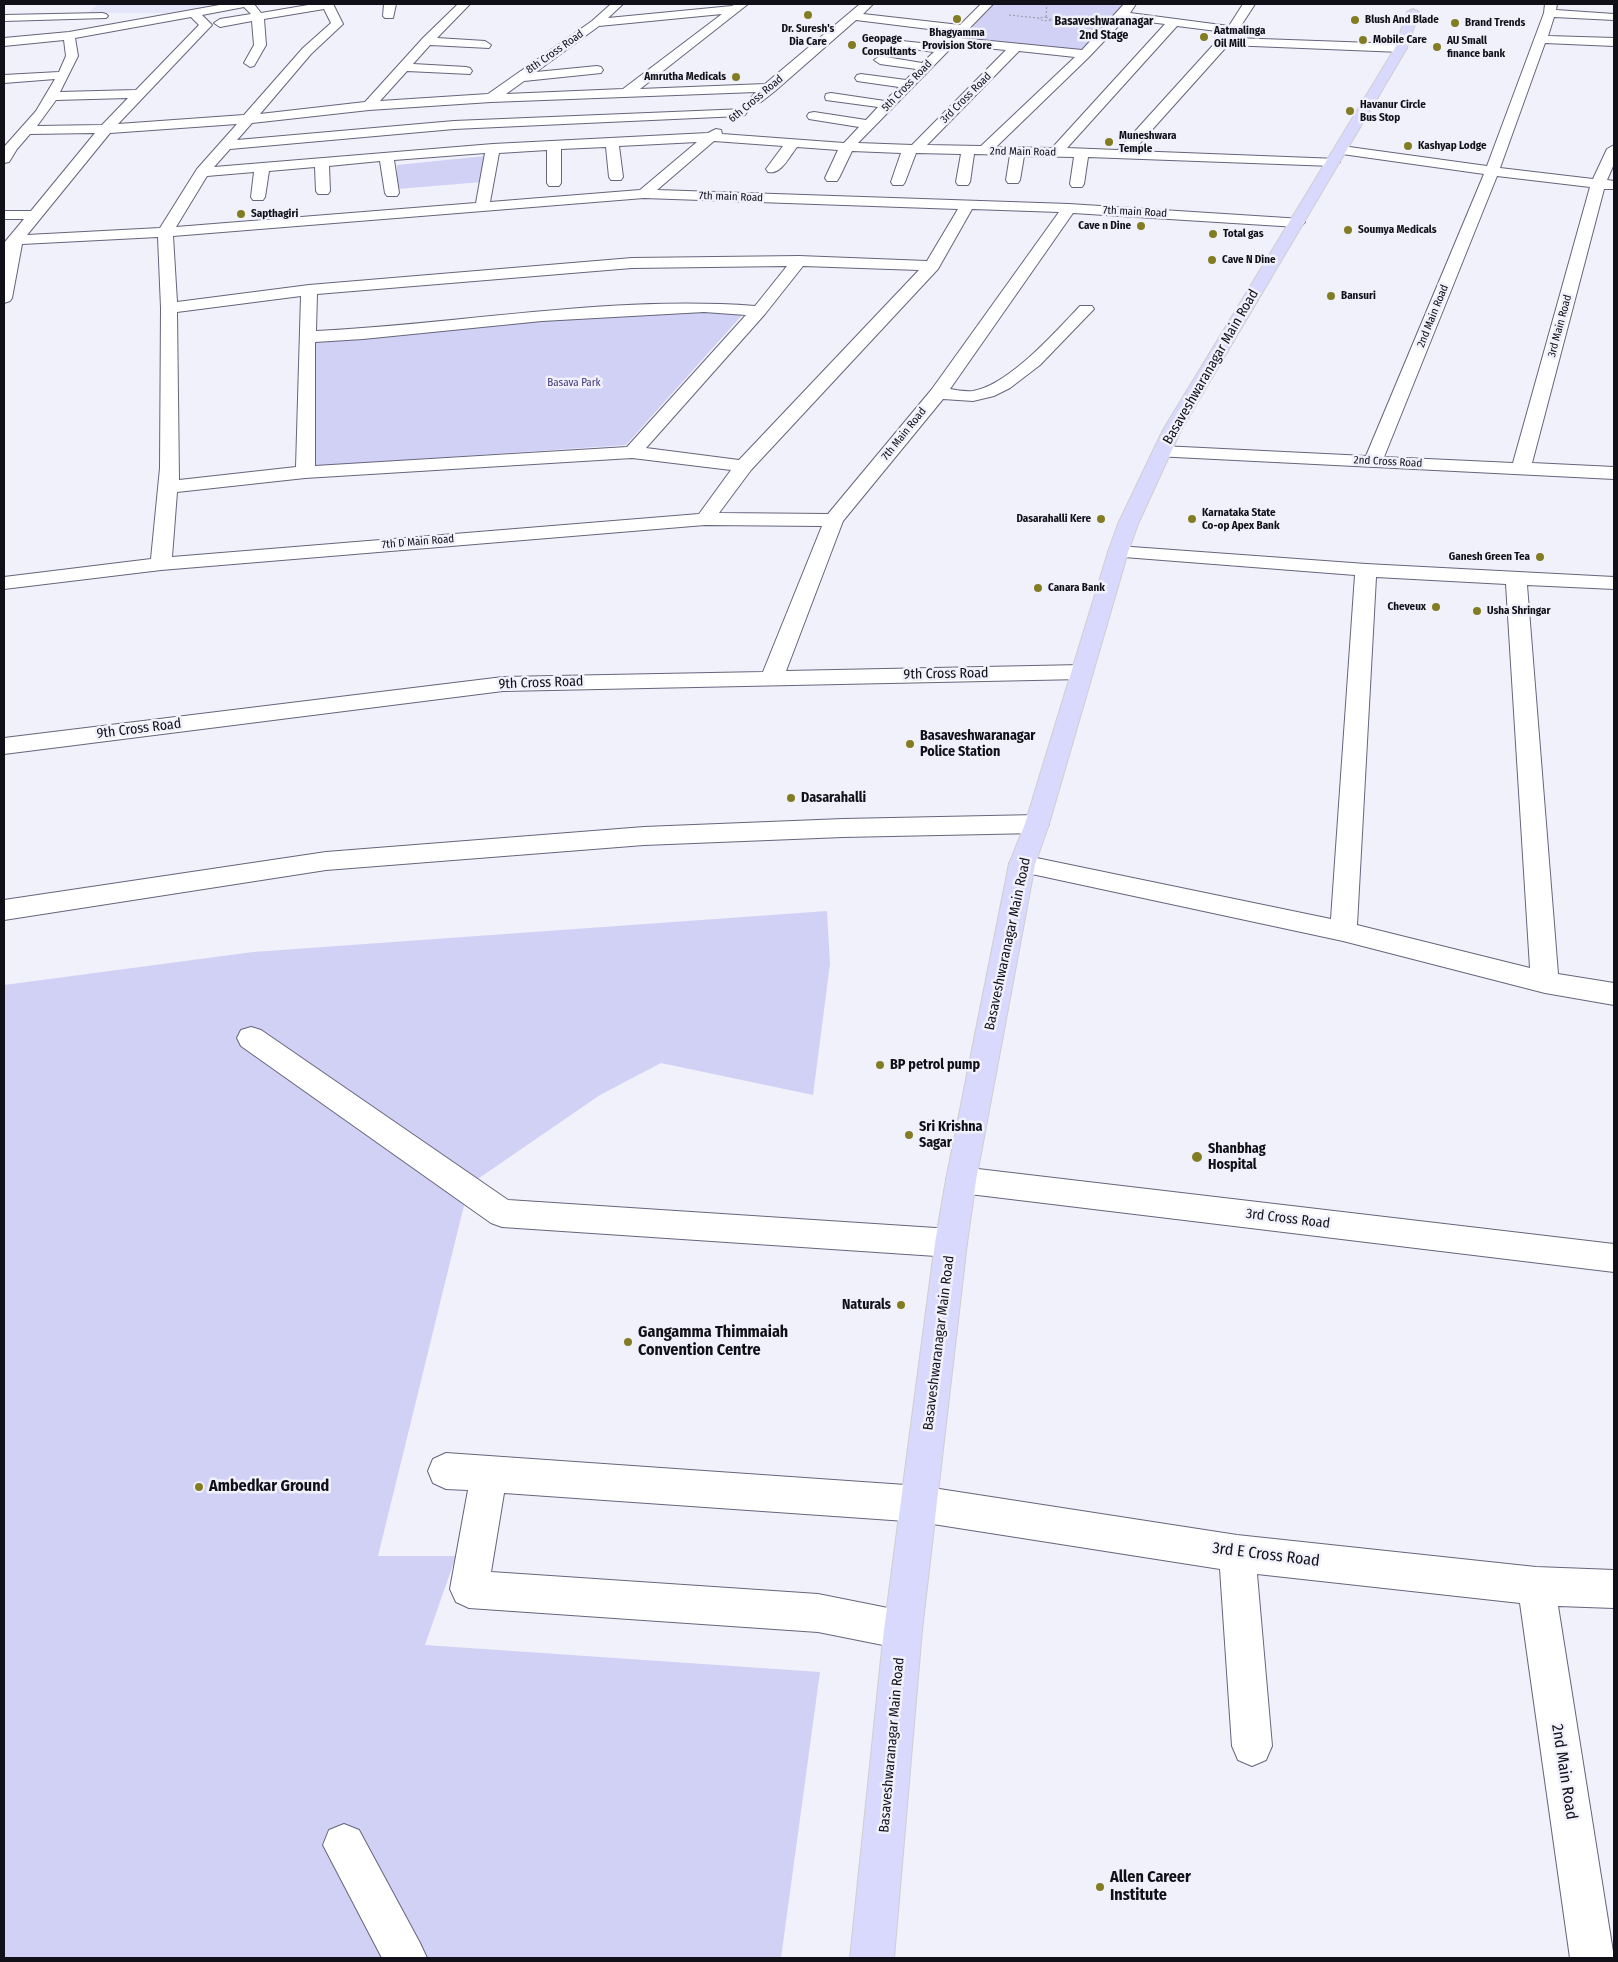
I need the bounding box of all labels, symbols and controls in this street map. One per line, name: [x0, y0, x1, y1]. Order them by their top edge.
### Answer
marker: Dr. Suresh's Dia Care: [802, 9, 814, 21]
marker: Bhagyamma Provision Store: [951, 13, 963, 25]
place label: Blush And Blade: [1365, 13, 1439, 27]
marker: Blush And Blade: [1349, 14, 1361, 26]
district label: Basaveshwaranagar 2nd Stage: [1055, 15, 1153, 43]
place label: Brand Trends: [1465, 16, 1525, 30]
marker: Brand Trends: [1449, 17, 1461, 29]
place label: Dr. Suresh's Dia Care: [782, 22, 834, 48]
place label: Aatmalinga Oil Mill: [1214, 24, 1265, 50]
place label: Bhagyamma Provision Store: [922, 26, 992, 52]
street label: 8th Cross Road: [524, 27, 586, 77]
marker: Aatmalinga Oil Mill: [1198, 31, 1210, 43]
place label: Geopage Consultants: [862, 32, 916, 58]
place label: Mobile Care: [1373, 33, 1427, 47]
marker: Mobile Care: [1357, 34, 1369, 46]
place label: AU Small finance bank: [1447, 34, 1505, 60]
marker: Geopage Consultants: [846, 39, 858, 51]
marker: AU Small finance bank: [1431, 41, 1443, 53]
street label: 5th Cross Road: [879, 58, 935, 114]
place label: Amrutha Medicals: [644, 70, 726, 84]
street label: 3rd Cross Road: [938, 70, 994, 126]
marker: Amrutha Medicals: [730, 71, 742, 83]
street label: 6th Cross Road: [726, 72, 786, 126]
place label: Havanur Circle Bus Stop: [1360, 98, 1426, 124]
marker: Havanur Circle Bus Stop: [1344, 105, 1356, 117]
place label: Muneshwara Temple: [1119, 129, 1177, 155]
marker: Muneshwara Temple: [1103, 136, 1115, 148]
place label: Kashyap Lodge: [1418, 139, 1487, 153]
marker: Kashyap Lodge: [1402, 140, 1414, 152]
street label: 2nd Main Road: [990, 145, 1056, 159]
street label: 7th main Road: [699, 189, 763, 205]
street label: 7th main Road: [1103, 204, 1167, 220]
place label: Sapthagiri: [251, 207, 298, 221]
marker: Sapthagiri: [235, 208, 247, 220]
place label: Cave n Dine: [1078, 219, 1131, 233]
marker: Cave n Dine: [1135, 220, 1147, 232]
place label: Soumya Medicals: [1358, 223, 1437, 237]
marker: Soumya Medicals: [1342, 224, 1354, 236]
place label: Total gas: [1223, 227, 1264, 241]
marker: Total gas: [1207, 228, 1219, 240]
place label: Cave N Dine: [1222, 253, 1276, 267]
marker: Cave N Dine: [1206, 254, 1218, 266]
street label: 2nd Main Road: [1414, 283, 1452, 349]
street label: Basaveshwaranagar Main Road: [1160, 287, 1262, 447]
place label: Bansuri: [1341, 289, 1376, 303]
marker: Bansuri: [1325, 290, 1337, 302]
street label: 3rd Main Road: [1545, 293, 1575, 359]
park label: Basava Park: [547, 376, 601, 390]
street label: 7th Main Road: [879, 405, 929, 463]
street label: 2nd Cross Road: [1353, 454, 1423, 470]
place label: Karnataka State Co-op Apex Bank: [1202, 506, 1279, 532]
place label: Dasarahalli Kere: [1016, 512, 1091, 526]
marker: Dasarahalli Kere: [1095, 513, 1107, 525]
marker: Karnataka State Co-op Apex Bank: [1186, 513, 1198, 525]
street label: 7th D Main Road: [381, 532, 455, 552]
place label: Ganesh Green Tea: [1449, 550, 1530, 564]
marker: Ganesh Green Tea: [1534, 551, 1546, 563]
place label: Canara Bank: [1048, 581, 1105, 595]
marker: Canara Bank: [1032, 582, 1044, 594]
place label: Cheveux: [1388, 600, 1426, 614]
marker: Cheveux: [1430, 601, 1442, 613]
place label: Usha Shringar: [1487, 604, 1551, 618]
marker: Usha Shringar: [1471, 605, 1483, 617]
street label: 9th Cross Road: [903, 665, 989, 683]
street label: 9th Cross Road: [498, 673, 584, 693]
street label: 9th Cross Road: [96, 715, 182, 743]
place label: Basaveshwaranagar Police Station: [920, 728, 1035, 760]
marker: Basaveshwaranagar Police Station: [904, 738, 916, 750]
place label: Dasarahalli: [801, 790, 866, 806]
marker: Dasarahalli: [785, 792, 797, 804]
street label: Basaveshwaranagar Main Road: [981, 856, 1035, 1032]
place label: BP petrol pump: [890, 1057, 980, 1073]
marker: BP petrol pump: [874, 1059, 886, 1071]
place label: Sri Krishna Sagar: [919, 1119, 983, 1152]
marker: Sri Krishna Sagar: [903, 1129, 915, 1141]
place label: Shanbhag Hospital: [1208, 1141, 1266, 1174]
marker: Shanbhag Hospital: [1190, 1150, 1204, 1164]
street label: 3rd Cross Road: [1245, 1206, 1331, 1232]
street label: Basaveshwaranagar Main Road: [920, 1255, 958, 1431]
place label: Naturals: [842, 1297, 891, 1313]
marker: Naturals: [895, 1299, 907, 1311]
place label: Gangamma Thimmaiah Convention Centre: [638, 1323, 788, 1361]
marker: Gangamma Thimmaiah Convention Centre: [622, 1336, 634, 1348]
place label: Ambedkar Ground: [209, 1477, 329, 1497]
marker: Ambedkar Ground: [193, 1481, 205, 1493]
street label: 3rd E Cross Road: [1211, 1539, 1321, 1571]
street label: Basaveshwaranagar Main Road: [876, 1657, 908, 1833]
street label: 2nd Main Road: [1547, 1723, 1581, 1821]
place label: Allen Career Institute: [1110, 1868, 1191, 1906]
marker: Allen Career Institute: [1094, 1881, 1106, 1893]

